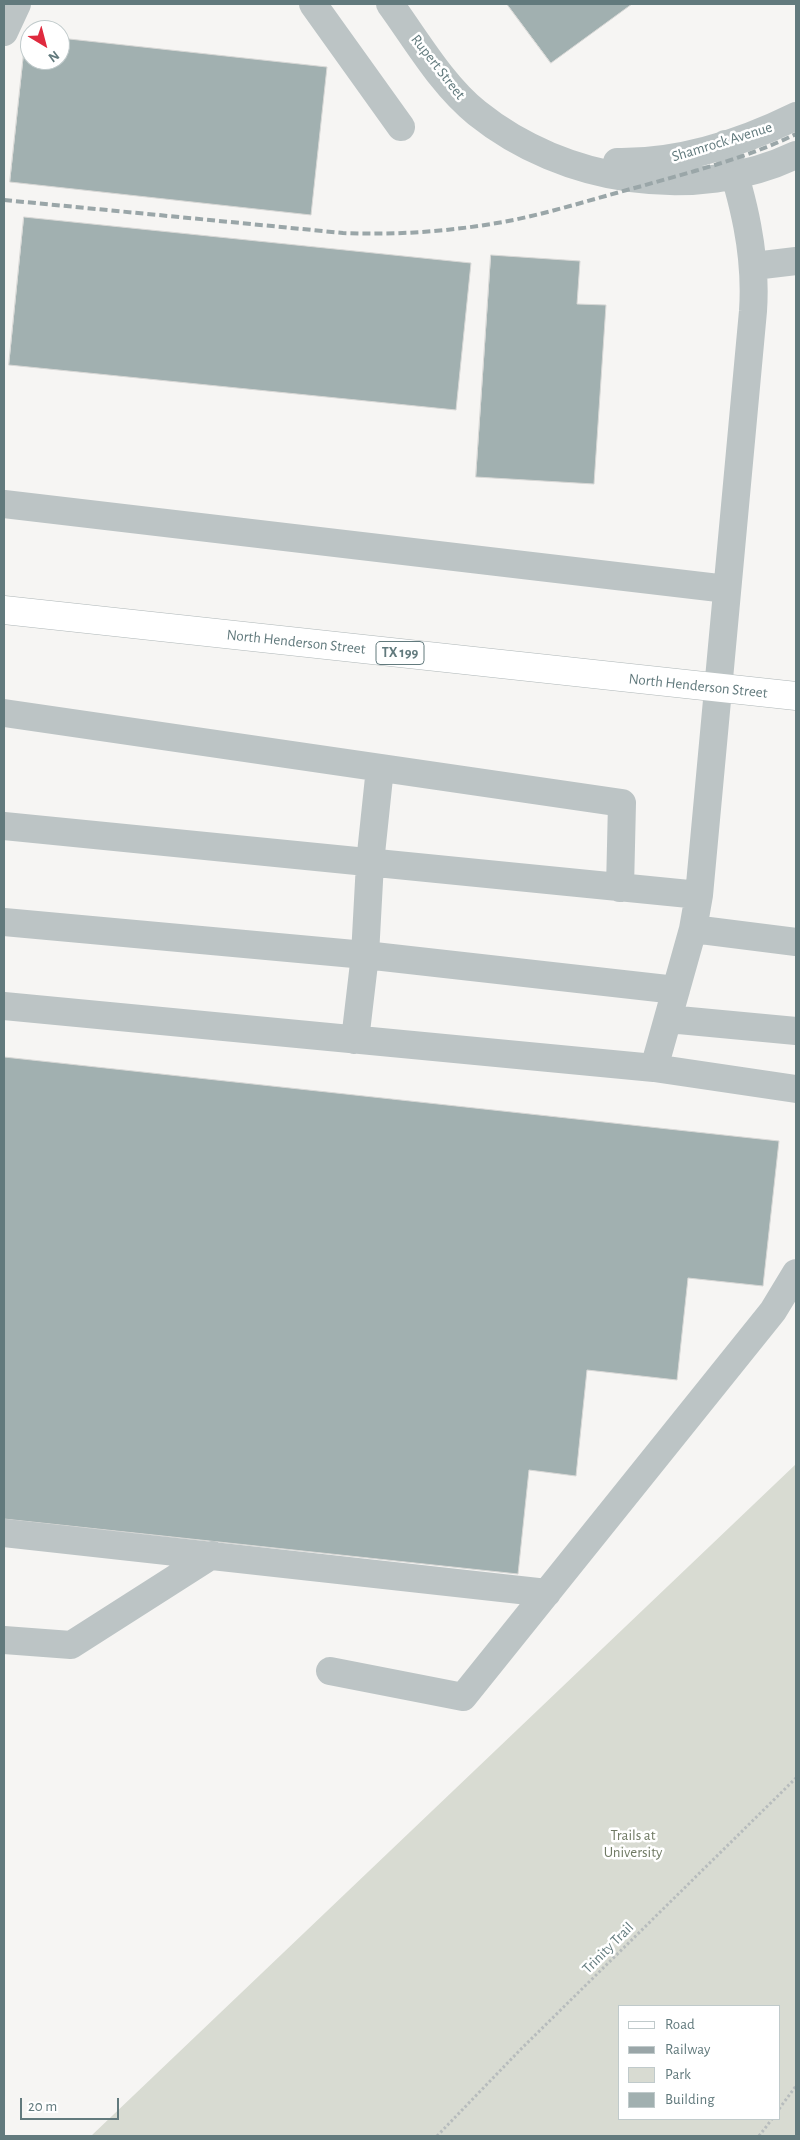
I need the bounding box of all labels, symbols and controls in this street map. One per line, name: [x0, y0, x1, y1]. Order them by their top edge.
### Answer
north arrow: [20, 20, 70, 70]
street label: Rupert Street: [407, 31, 469, 103]
text: N: [45, 48, 62, 65]
street label: Shamrock Avenue: [669, 118, 775, 166]
street label: North Henderson Street: [226, 626, 366, 658]
road number: TX 199: [376, 641, 424, 664]
street label: North Henderson Street: [628, 670, 768, 702]
park label: Trails at University: [604, 1826, 662, 1861]
street label: Trinity Trail: [579, 1919, 637, 1977]
legend: [618, 2005, 780, 2120]
text: Road: [665, 2017, 695, 2032]
text: Railway: [665, 2042, 710, 2057]
text: Park: [665, 2067, 691, 2082]
scale bar: [22, 2088, 121, 2120]
text: Building: [665, 2092, 715, 2107]
text: 20 m: [28, 2099, 57, 2114]

